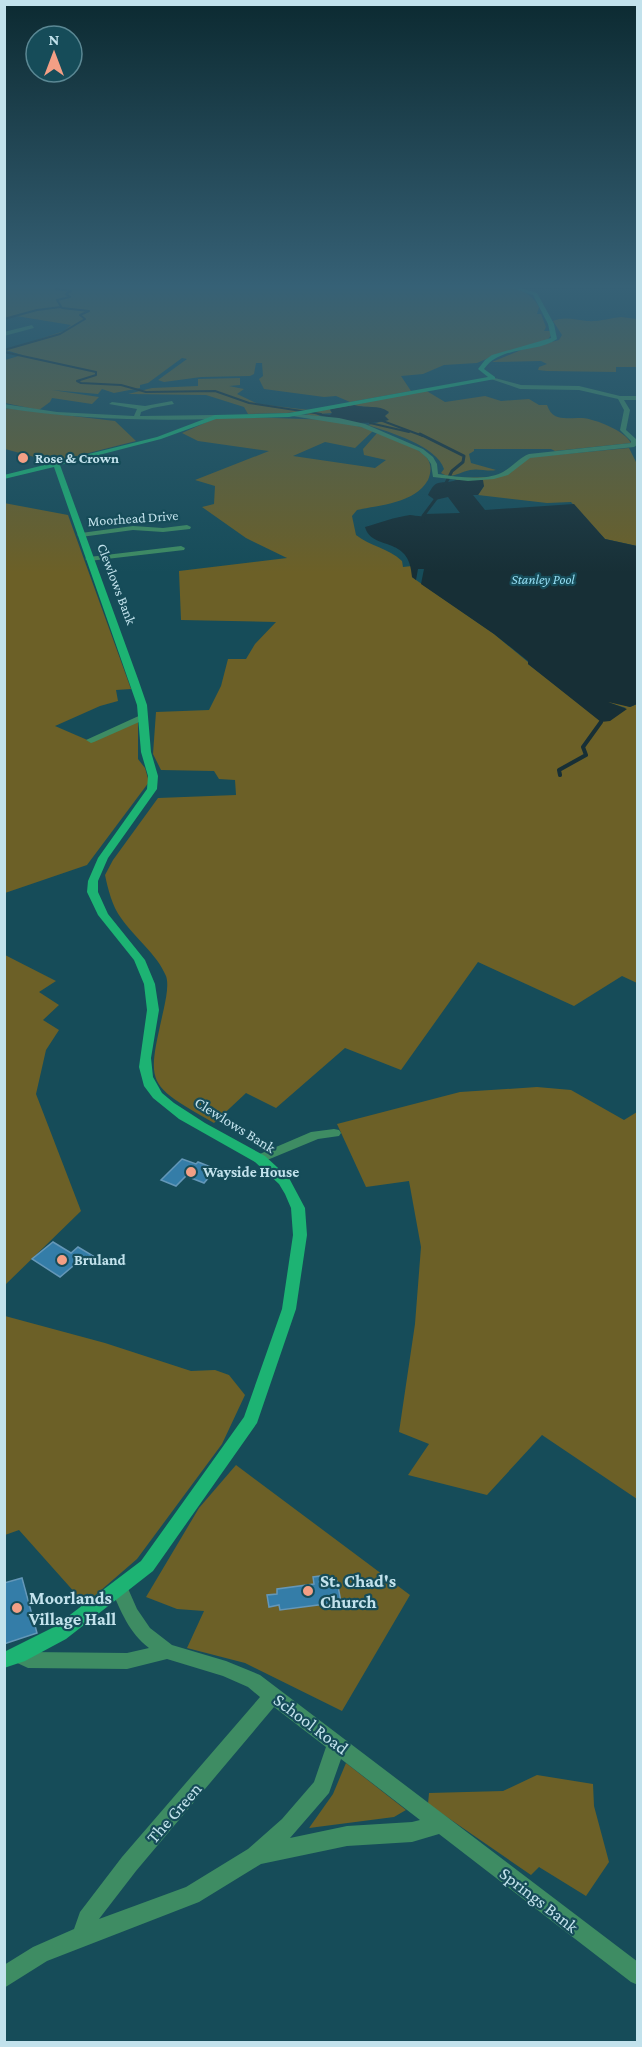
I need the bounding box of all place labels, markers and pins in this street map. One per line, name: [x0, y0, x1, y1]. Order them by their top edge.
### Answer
place label: Rose & Crown: [35, 450, 119, 466]
marker: Rose & Crown: [16, 451, 30, 465]
place label: Wayside House: [202, 1164, 299, 1180]
marker: Wayside House: [184, 1165, 198, 1179]
place label: Bruland: [74, 1252, 127, 1268]
marker: Bruland: [55, 1253, 69, 1267]
place label: St. Chad's Church: [320, 1571, 396, 1612]
marker: St. Chad's Church: [301, 1584, 315, 1598]
place label: Moorlands Village Hall: [28, 1588, 116, 1629]
marker: Moorlands Village Hall: [10, 1601, 24, 1615]

